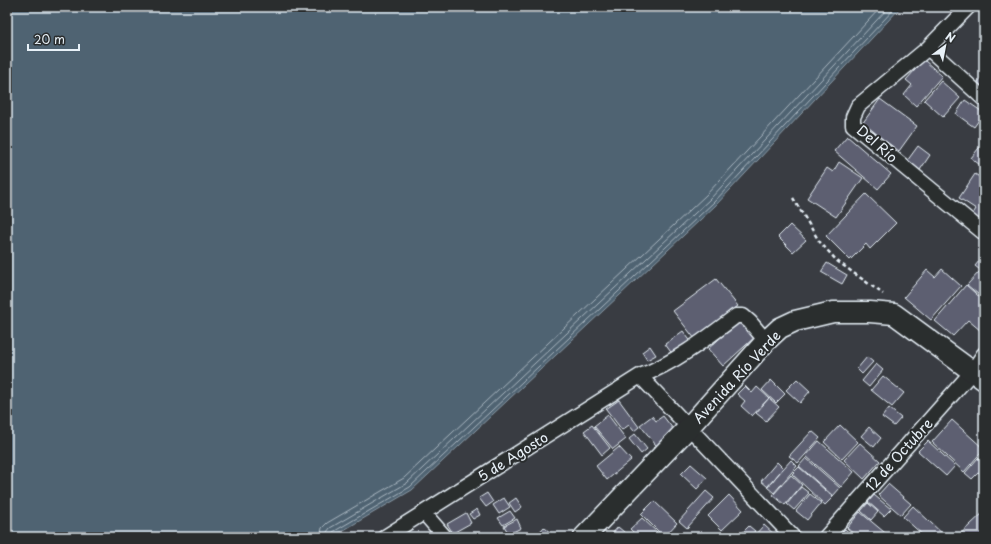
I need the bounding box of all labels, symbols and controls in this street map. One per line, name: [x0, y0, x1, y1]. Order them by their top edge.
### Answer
scale bar: [28, 26, 79, 52]
north arrow: [925, 26, 965, 66]
text: N: [942, 28, 959, 47]
text: 20 m: [34, 30, 65, 48]
street label: Del Río: [852, 120, 903, 167]
street label: Avenida Río Verde: [688, 325, 785, 428]
street label: 12 de Octubre: [860, 413, 938, 496]
street label: 5 de Agosto: [473, 426, 552, 487]

